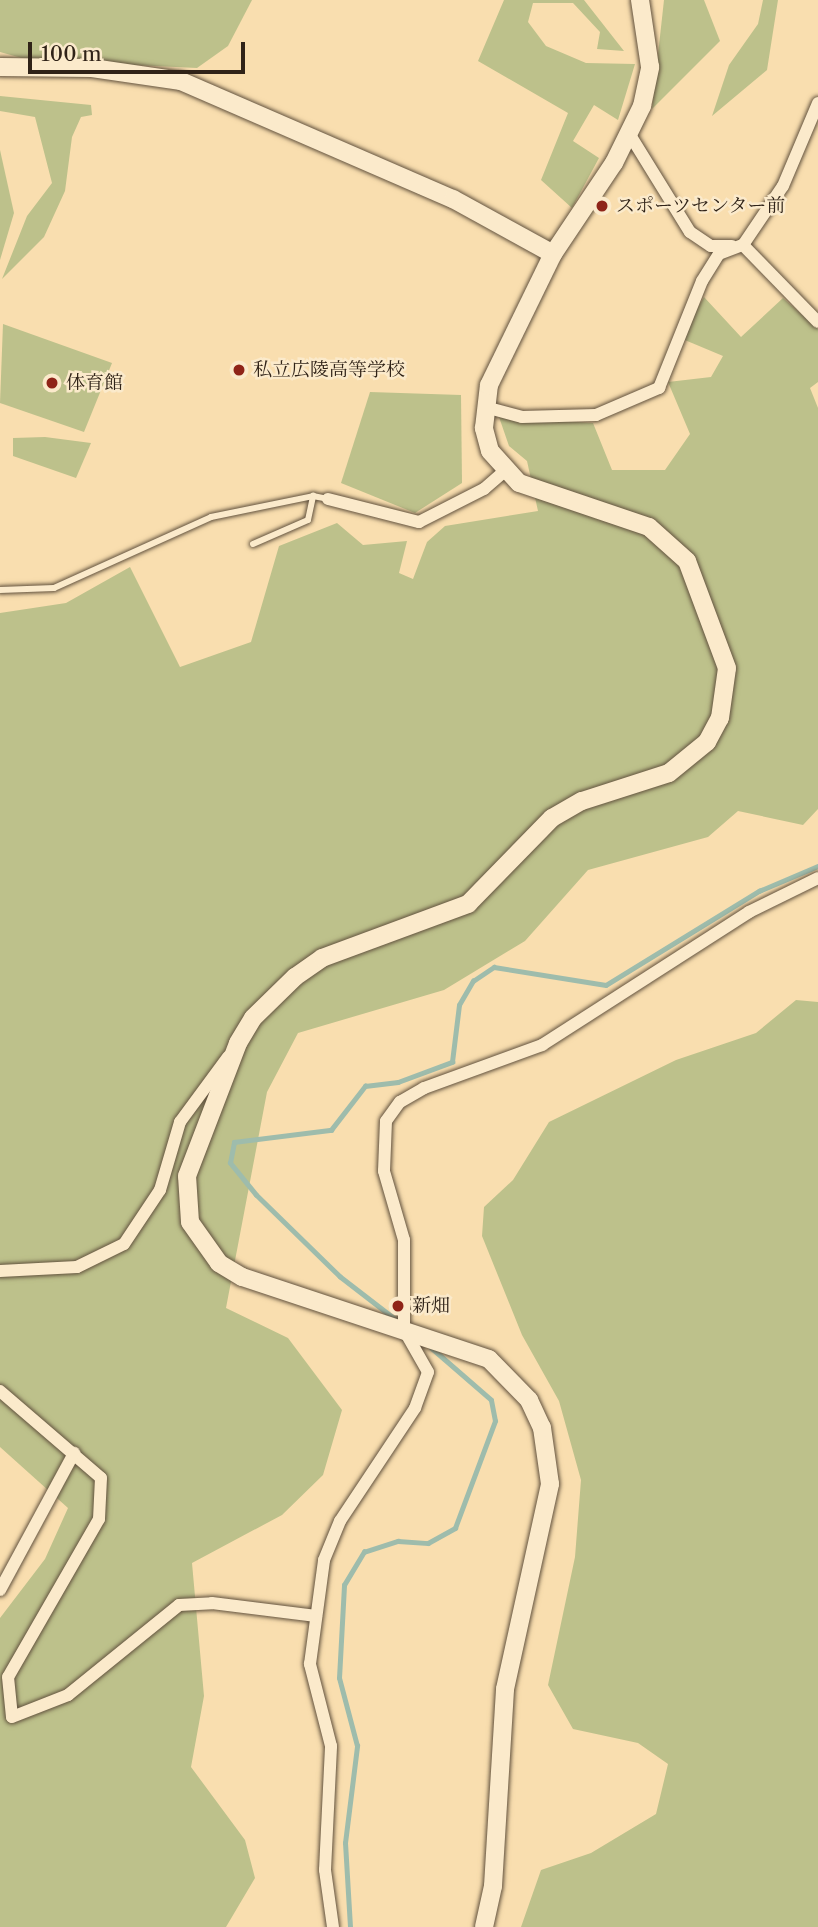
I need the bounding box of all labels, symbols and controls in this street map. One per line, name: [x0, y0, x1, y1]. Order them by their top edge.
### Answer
scale bar: [32, 28, 248, 72]
text: 100 m: [41, 41, 102, 66]
place label: スポーツセンター前: [616, 195, 787, 217]
marker: スポーツセンター前: [594, 198, 610, 214]
place label: 私立広陵高等学校: [253, 359, 405, 381]
marker: 私立広陵高等学校: [231, 362, 247, 378]
place label: 体育館: [66, 372, 123, 394]
marker: 体育館: [44, 375, 60, 391]
place label: 新畑: [412, 1295, 450, 1317]
marker: 新畑: [390, 1298, 406, 1314]

